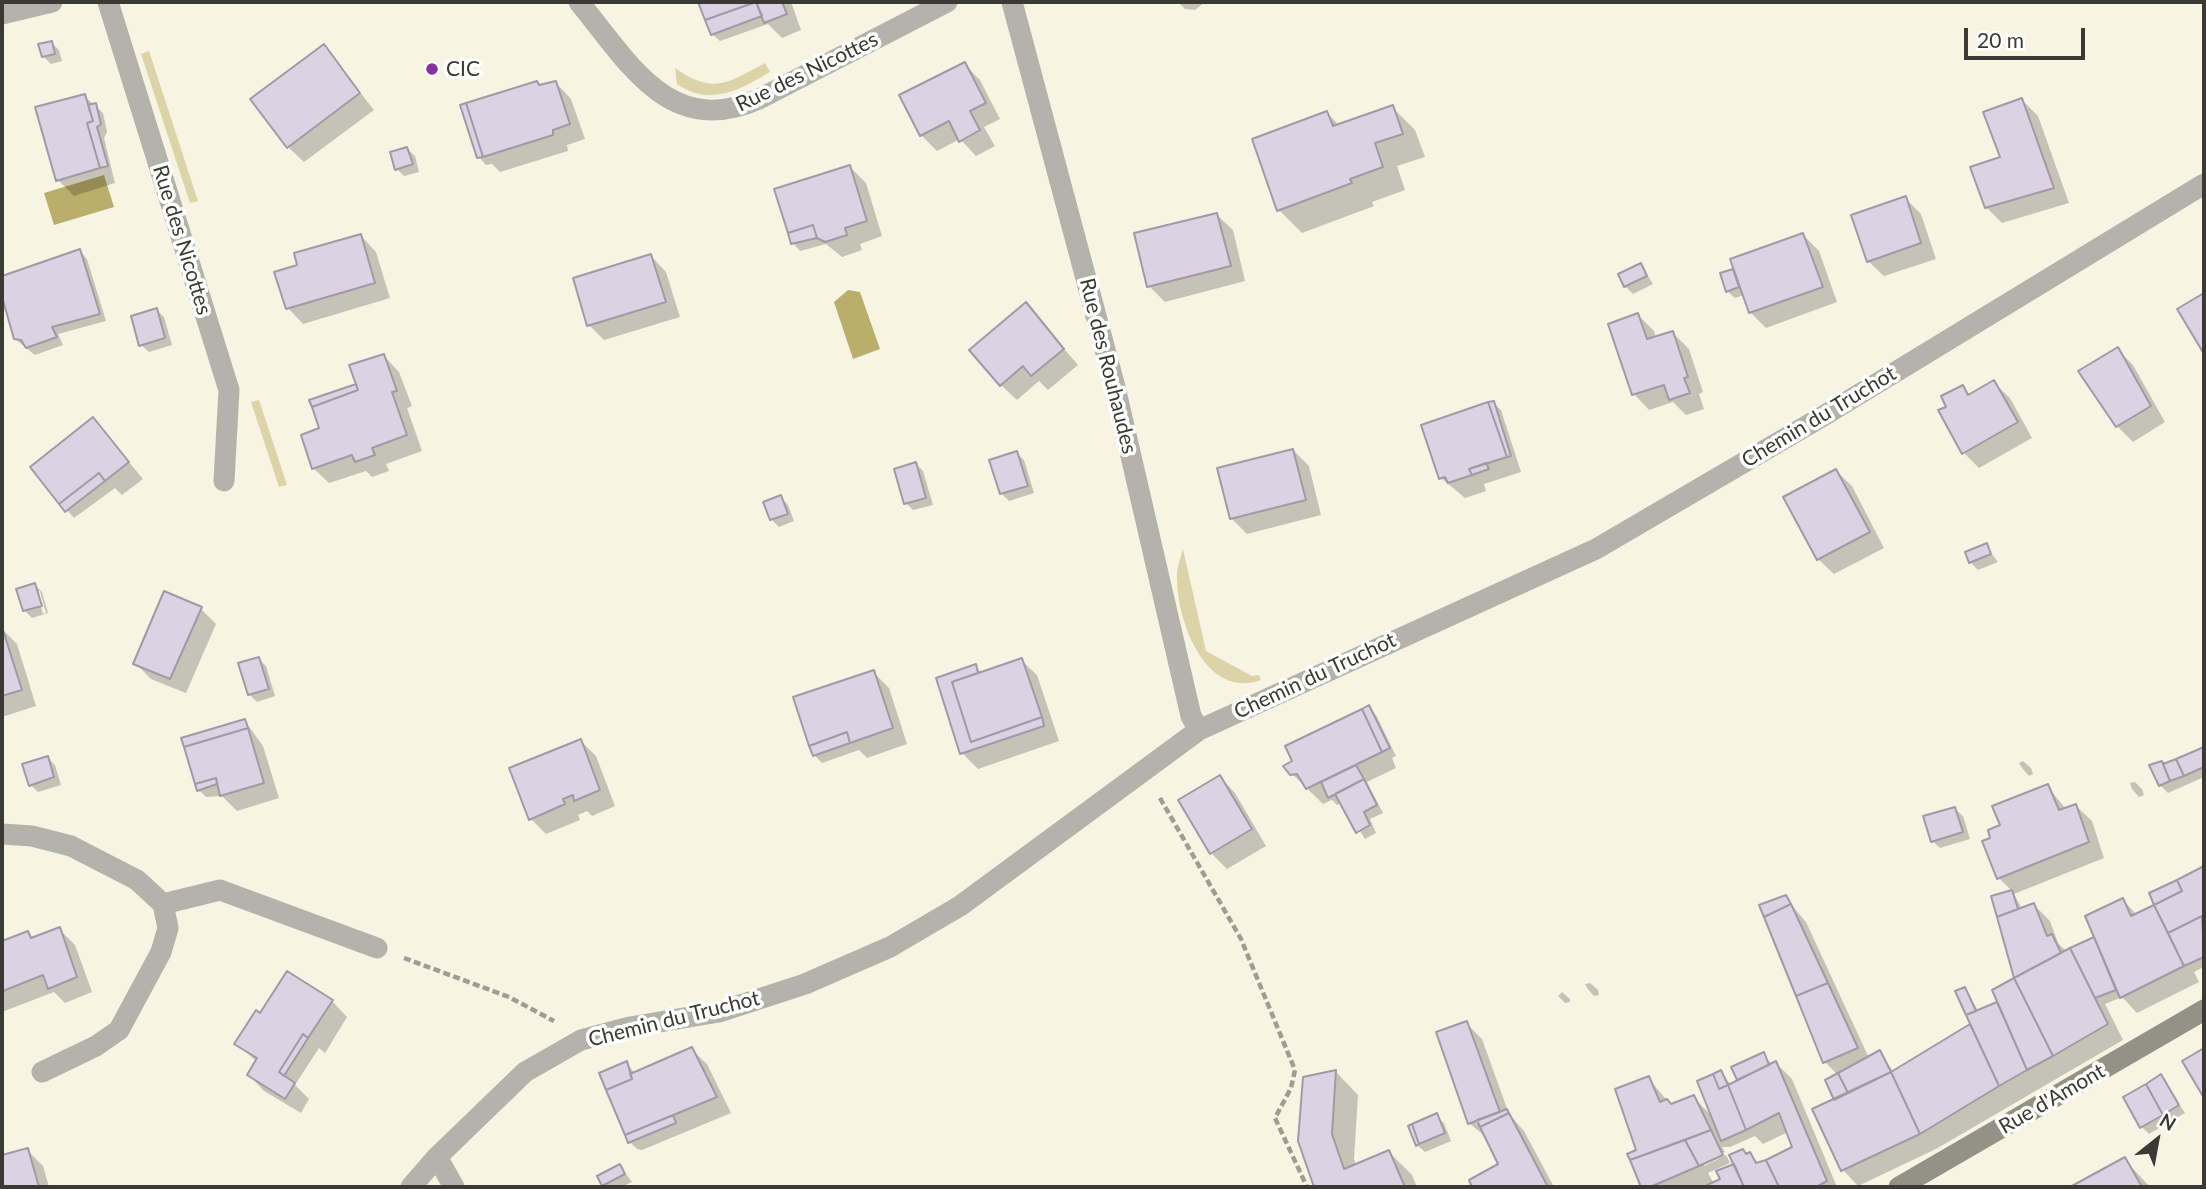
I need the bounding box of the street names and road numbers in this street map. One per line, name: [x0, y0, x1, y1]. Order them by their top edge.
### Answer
street label: Rue des Nicottes: [732, 27, 882, 117]
street label: Rue des Nicottes: [147, 162, 217, 318]
street label: Rue des Rouhaudes: [1074, 276, 1142, 456]
street label: Chemin du Truchot: [1737, 361, 1901, 473]
street label: Chemin du Truchot: [1230, 627, 1400, 725]
street label: Chemin du Truchot: [586, 986, 762, 1052]
street label: Rue d'Amont: [1995, 1059, 2109, 1139]

